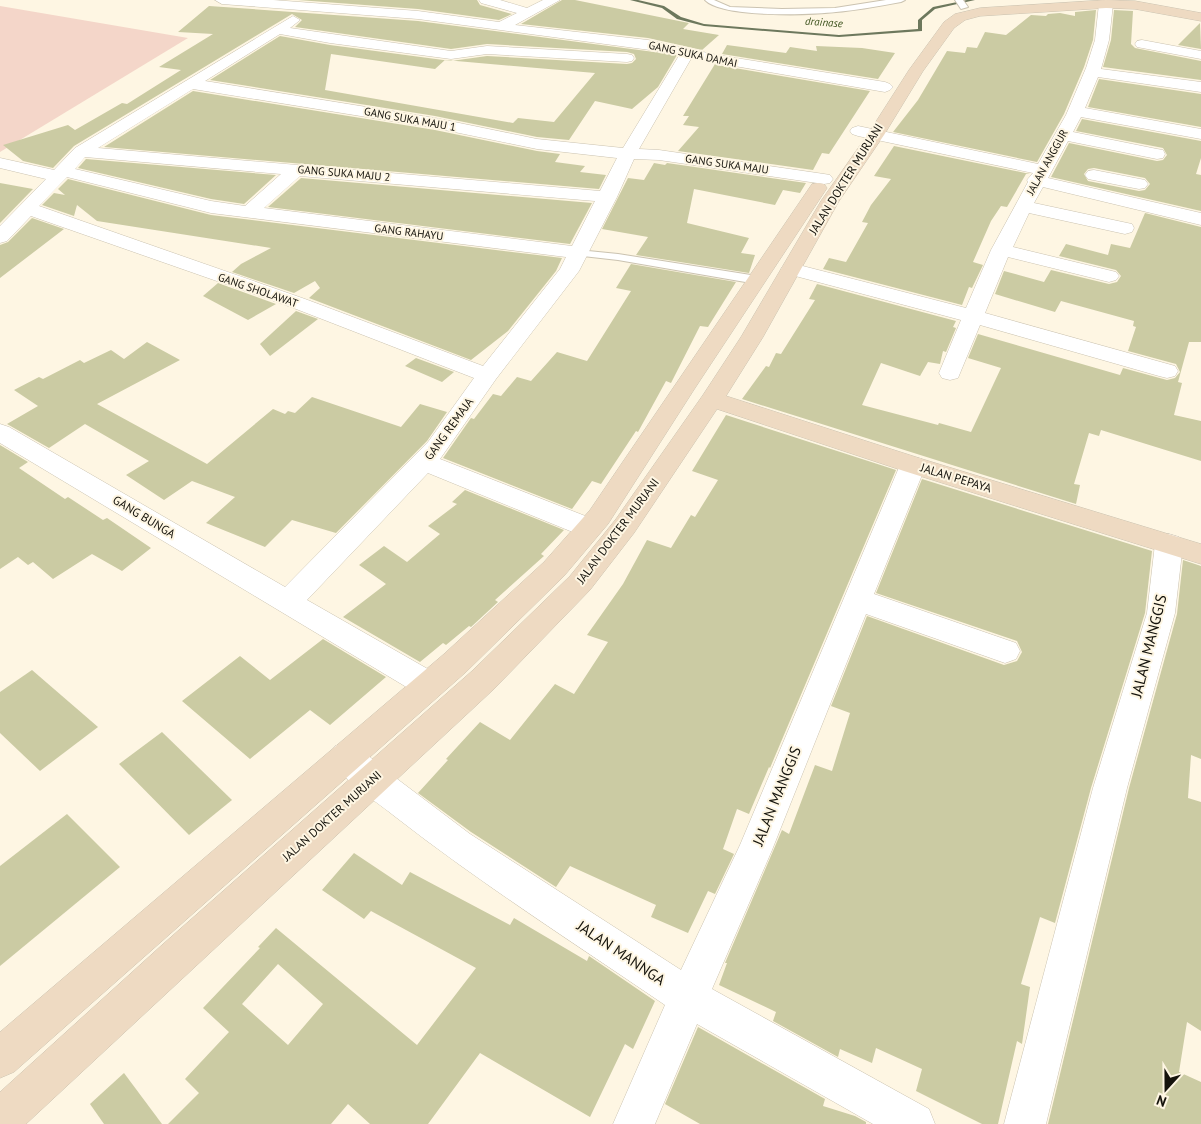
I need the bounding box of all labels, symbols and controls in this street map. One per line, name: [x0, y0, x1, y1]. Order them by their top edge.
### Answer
water label: drainase: [805, 14, 843, 30]
street label: GANG SUKA DAMAI: [647, 38, 739, 70]
street label: GANG SUKA MAJU 1: [363, 104, 457, 134]
street label: JALAN DOKTER MURJANI: [805, 120, 886, 238]
street label: JALAN ANGGUR: [1023, 126, 1071, 198]
street label: GANG SUKA MAJU: [684, 151, 770, 177]
street label: GANG SUKA MAJU 2: [297, 162, 391, 184]
street label: GANG RAHAYU: [374, 221, 444, 243]
street label: GANG SHOLAWAT: [216, 270, 300, 310]
street label: GANG REMAJA: [421, 395, 476, 463]
street label: JALAN PEPAYA: [918, 459, 993, 495]
street label: JALAN DOKTER MURJANI: [572, 475, 662, 587]
street label: GANG BUNGA: [110, 492, 178, 541]
street label: JALAN MANGGIS: [1126, 592, 1170, 700]
street label: JALAN MANGGIS: [748, 743, 805, 849]
street label: JALAN DOKTER MURJANI: [278, 767, 384, 865]
street label: JALAN MANNGA: [573, 915, 669, 989]
north arrow: [1141, 1064, 1191, 1114]
text: N: [1154, 1091, 1169, 1111]

